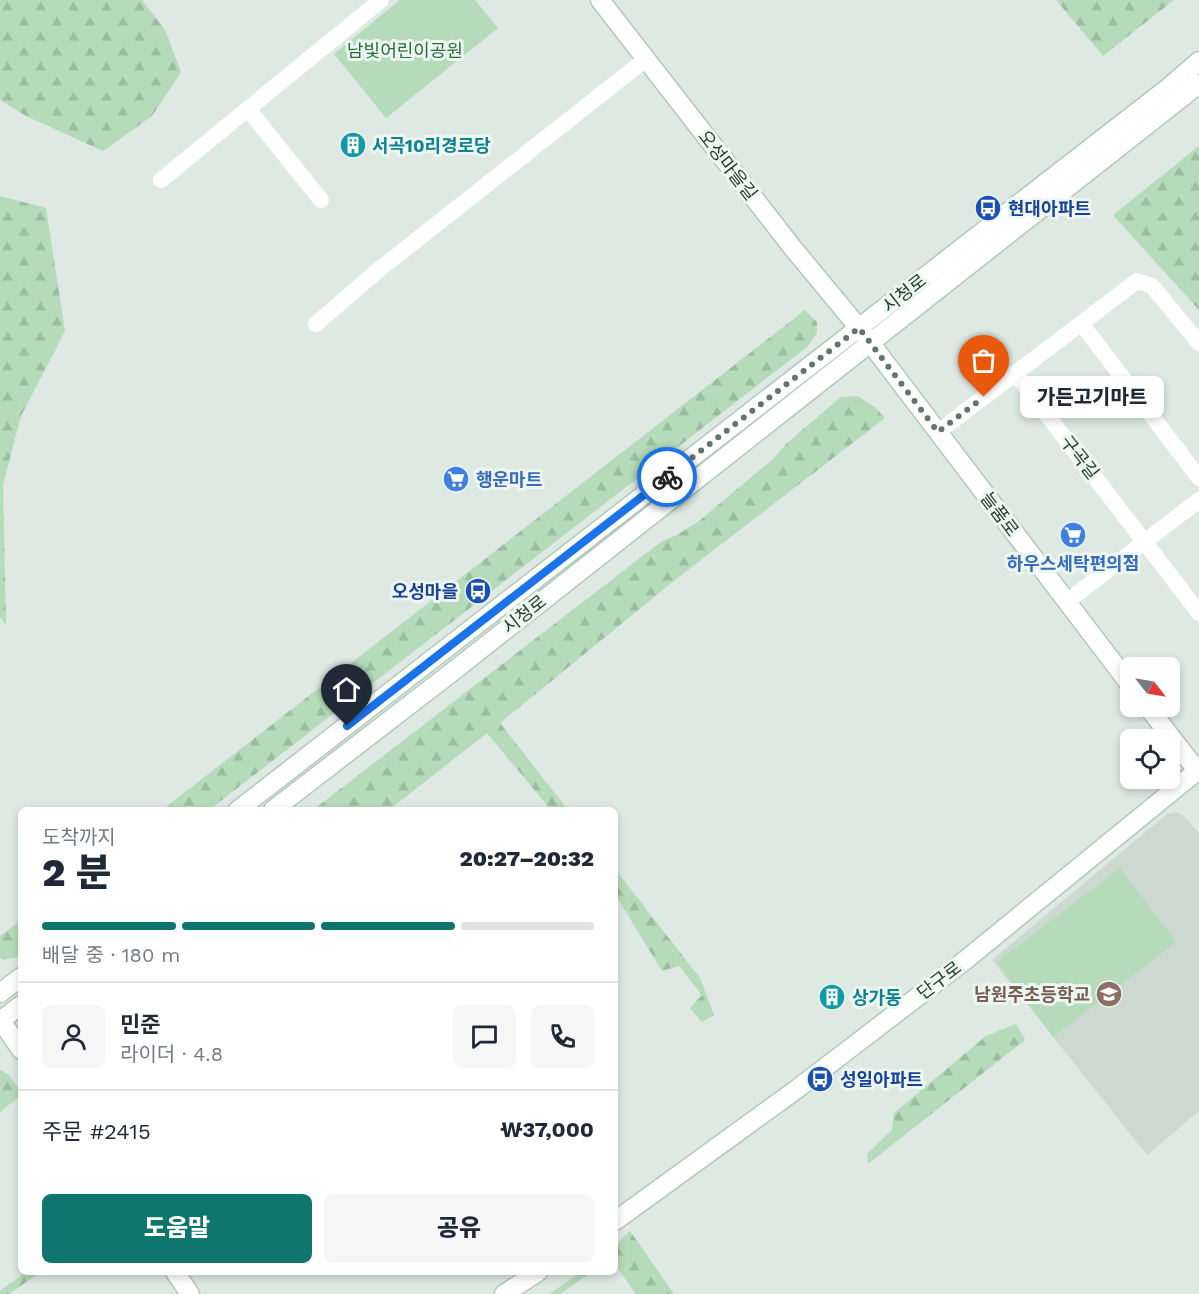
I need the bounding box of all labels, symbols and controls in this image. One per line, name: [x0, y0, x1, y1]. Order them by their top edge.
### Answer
park label: 남빛어린이공원: [347, 40, 463, 61]
street label: 오성마을길: [694, 126, 762, 204]
building icon: 서곡10리경로당: [338, 130, 368, 160]
place label: 서곡10리경로당: [372, 135, 491, 156]
bus stop icon: 현대아파트: [973, 193, 1003, 223]
place label: 현대아파트: [1008, 198, 1091, 219]
street label: 시청로: [878, 269, 930, 317]
pin: [958, 335, 1009, 397]
icon: bag: [967, 344, 1000, 377]
callout: 가든고기마트: [1020, 376, 1164, 418]
text: 가든고기마트: [1037, 385, 1147, 409]
street label: 구곡길: [1056, 431, 1104, 483]
courier: [637, 447, 697, 507]
icon: bike: [651, 461, 684, 494]
supermarket icon: 행운마트: [441, 464, 471, 494]
place label: 행운마트: [476, 469, 542, 490]
street label: 늘품로: [977, 488, 1023, 540]
supermarket icon: 하우스세탁편의점: [1058, 520, 1088, 550]
place label: 하우스세탁편의점: [1007, 553, 1139, 574]
bus stop icon: 오성마을: [463, 576, 493, 606]
place label: 오성마을: [392, 581, 458, 602]
street label: 시청로: [498, 590, 550, 638]
north arrow: [1120, 657, 1180, 717]
map controls: [1120, 657, 1180, 789]
pin: [321, 664, 372, 726]
icon: home: [330, 673, 363, 706]
button: locate: [1120, 729, 1180, 789]
text: 도착까지: [42, 825, 116, 849]
text: 20:27–20:32: [460, 846, 594, 871]
text: 2 분: [42, 850, 112, 895]
text: 배달 중 · 180 m: [42, 943, 180, 967]
street label: 단구로: [913, 957, 965, 1003]
school or university icon: 남원주초등학교: [1094, 979, 1124, 1009]
building icon: 상가동: [817, 982, 847, 1012]
place label: 남원주초등학교: [974, 984, 1090, 1005]
place label: 상가동: [852, 987, 902, 1008]
button: person: [42, 1005, 105, 1068]
button: chat: [453, 1005, 516, 1068]
button: phone: [531, 1005, 594, 1068]
text: 민준: [120, 1012, 160, 1037]
text: 라이더 · 4.8: [120, 1042, 223, 1066]
bus stop icon: 성일아파트: [805, 1064, 835, 1094]
place label: 성일아파트: [840, 1069, 923, 1090]
text: ₩37,000: [500, 1117, 594, 1142]
text: 주문 #2415: [42, 1119, 151, 1144]
button: 도움말: [42, 1194, 312, 1263]
button: 공유: [324, 1194, 594, 1263]

